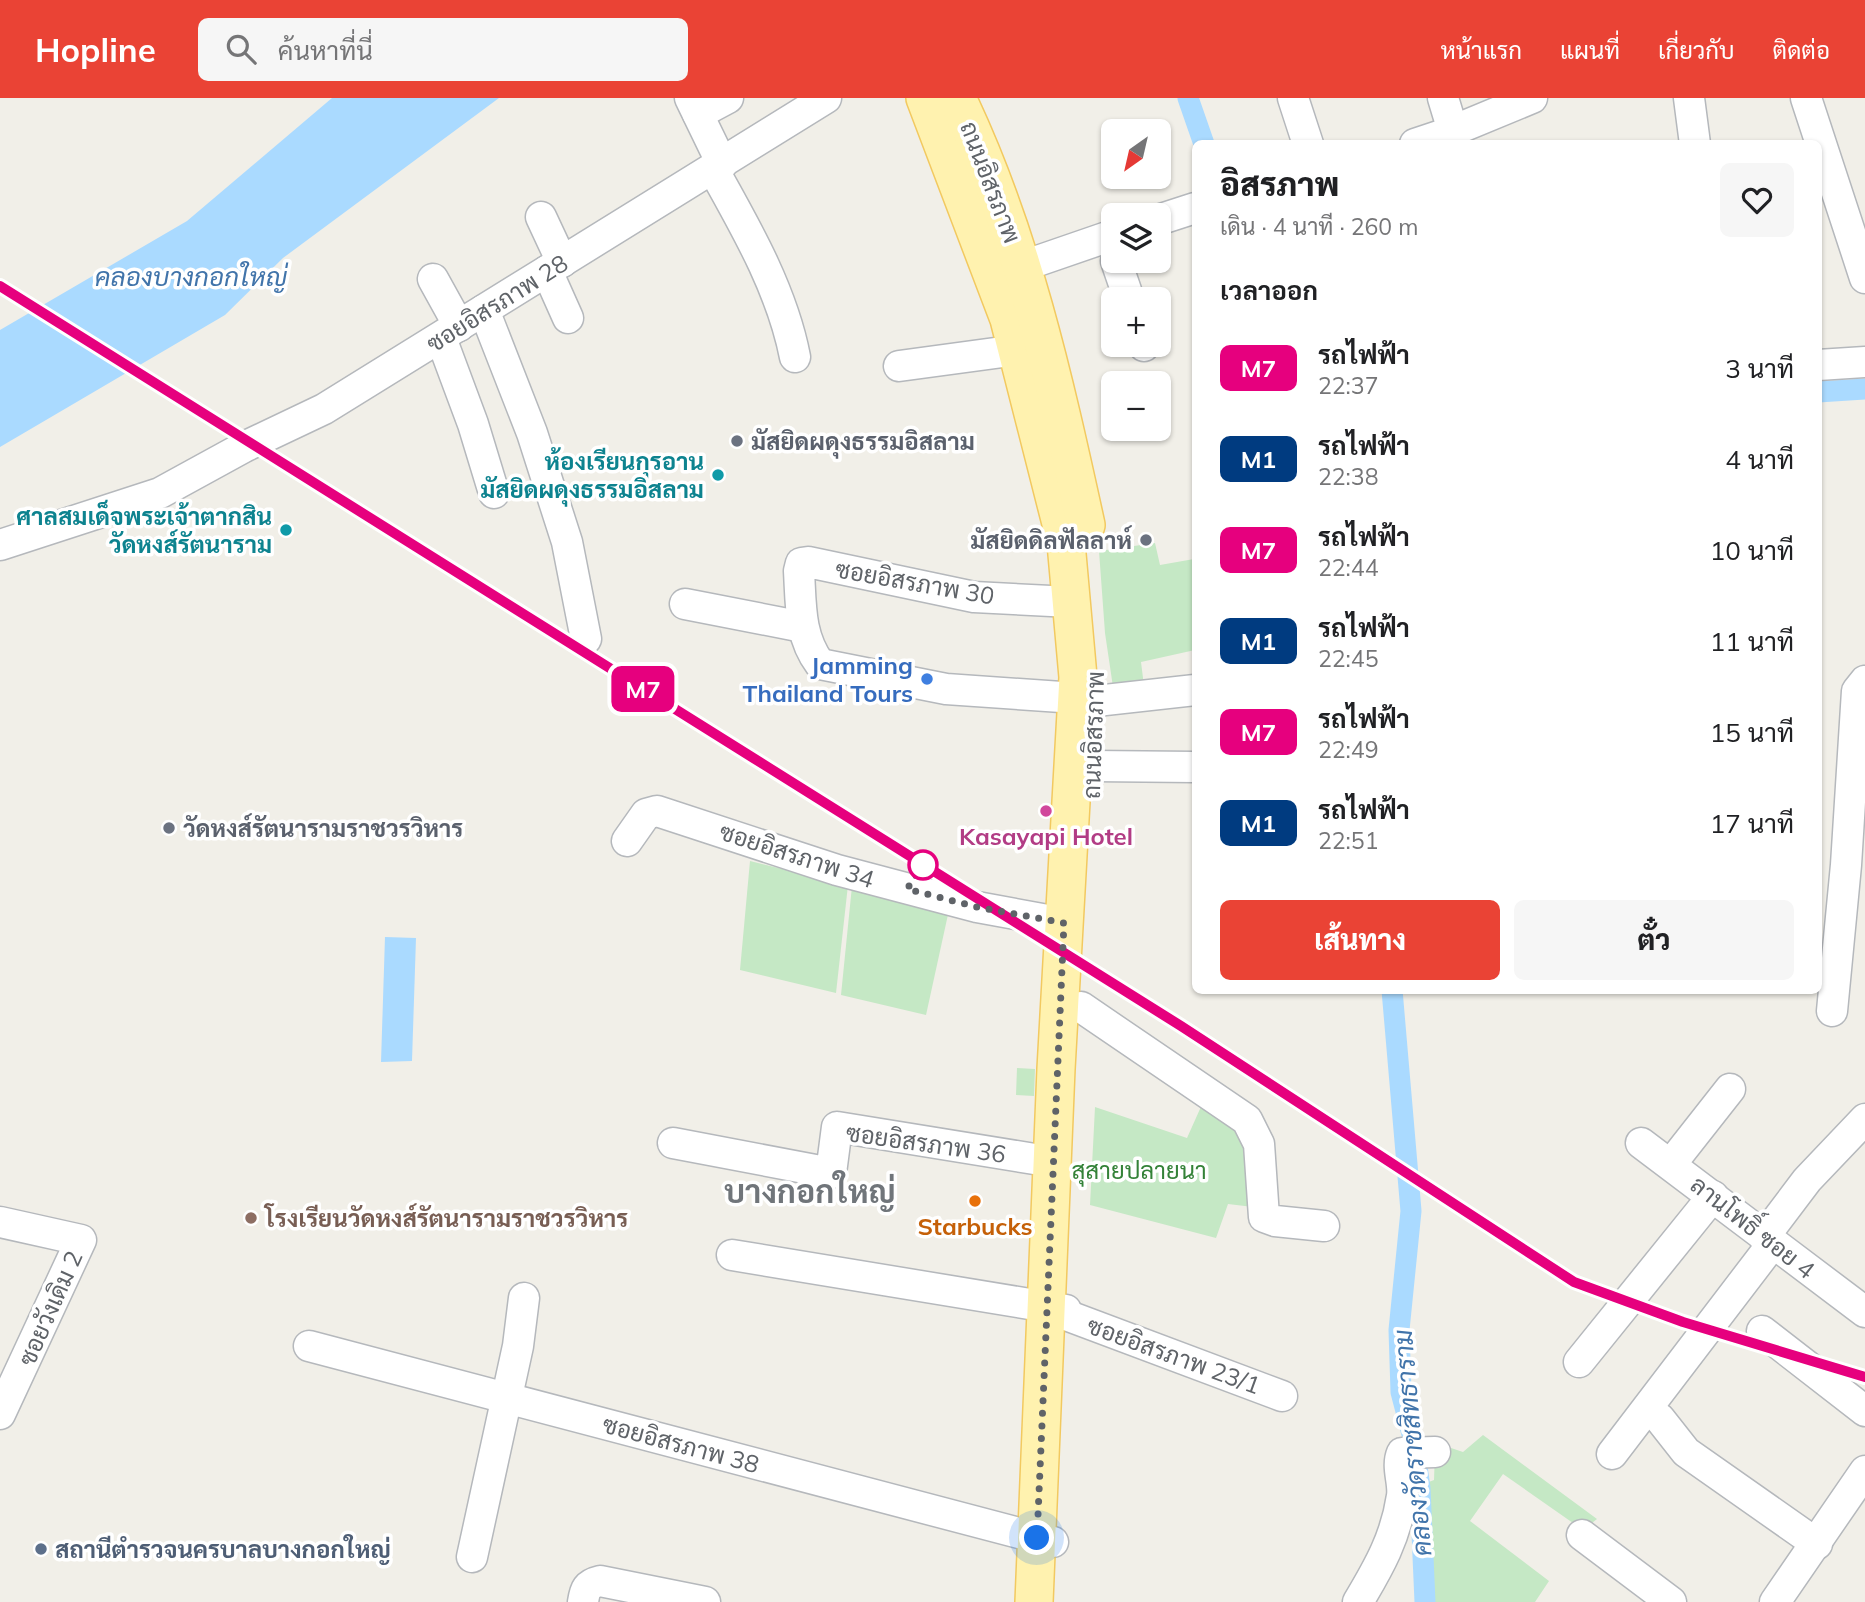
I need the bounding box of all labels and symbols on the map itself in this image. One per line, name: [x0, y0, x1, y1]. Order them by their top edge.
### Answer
street label: ถนนอิสรภาพ: [954, 117, 1028, 247]
north arrow: [1101, 119, 1171, 189]
street label: ซอยอิสรภาพ 28: [421, 248, 573, 358]
water label: คลองบางกอกใหญ่: [95, 260, 289, 293]
place label: มัสยิดผดุงธรรมอิสลาม: [751, 426, 975, 459]
marker: มัสยิดผดุงธรรมอิสลาม: [729, 433, 745, 449]
place label: ห้องเรียนกุรอาน มัสยิดผดุงธรรมอิสลาม: [480, 446, 704, 507]
marker: ห้องเรียนกุรอาน มัสยิดผดุงธรรมอิสลาม: [710, 467, 726, 483]
place label: ศาลสมเด็จพระเจ้าตากสิน วัดหงส์รัตนาราม: [16, 499, 272, 559]
marker: ศาลสมเด็จพระเจ้าตากสิน วัดหงส์รัตนาราม: [278, 522, 294, 538]
place label: มัสยิดดิลฟัลลาห์: [970, 525, 1133, 555]
marker: มัสยิดดิลฟัลลาห์: [1138, 532, 1154, 548]
street label: ซอยอิสรภาพ 30: [833, 553, 997, 611]
place label: Jamming Thailand Tours: [743, 650, 913, 708]
line badge: M7: [612, 666, 674, 712]
marker: Jamming Thailand Tours: [919, 671, 935, 687]
street label: ถนนอิสรภาพ: [1076, 671, 1110, 799]
marker: Kasayapi Hotel: [1038, 803, 1054, 819]
place label: วัดหงส์รัตนารามราชวรวิหาร: [183, 813, 463, 843]
street label: ซอยอิสรภาพ 34: [716, 816, 878, 894]
marker: วัดหงส์รัตนารามราชวรวิหาร: [161, 820, 177, 836]
place label: Kasayapi Hotel: [959, 821, 1133, 851]
unlabelled marker: [908, 850, 938, 880]
street label: ซอยอิสรภาพ 36: [844, 1117, 1008, 1169]
park label: สุสายปลายนา: [1071, 1155, 1207, 1187]
street label: ลานโพธิ์ ซอย 4: [1685, 1164, 1825, 1285]
district label: บางกอกใหญ่: [724, 1170, 896, 1212]
marker: Starbucks: [967, 1193, 983, 1209]
place label: โรงเรียนวัดหงส์รัตนารามราชวรวิหาร: [263, 1203, 628, 1233]
marker: โรงเรียนวัดหงส์รัตนารามราชวรวิหาร: [243, 1210, 259, 1226]
place label: Starbucks: [917, 1211, 1033, 1241]
street label: ซอยวังเดิม 2: [11, 1246, 89, 1370]
street label: ซอยอิสรภาพ 23/1: [1083, 1310, 1265, 1400]
water label: คลองวัดราชสิทธาราม: [1386, 1328, 1438, 1558]
street label: ซอยอิสรภาพ 38: [599, 1409, 763, 1479]
your location: [1019, 1520, 1054, 1555]
place label: สถานีตำรวจนครบาลบางกอกใหญ่: [55, 1534, 391, 1565]
marker: สถานีตำรวจนครบาลบางกอกใหญ่: [33, 1541, 49, 1557]

